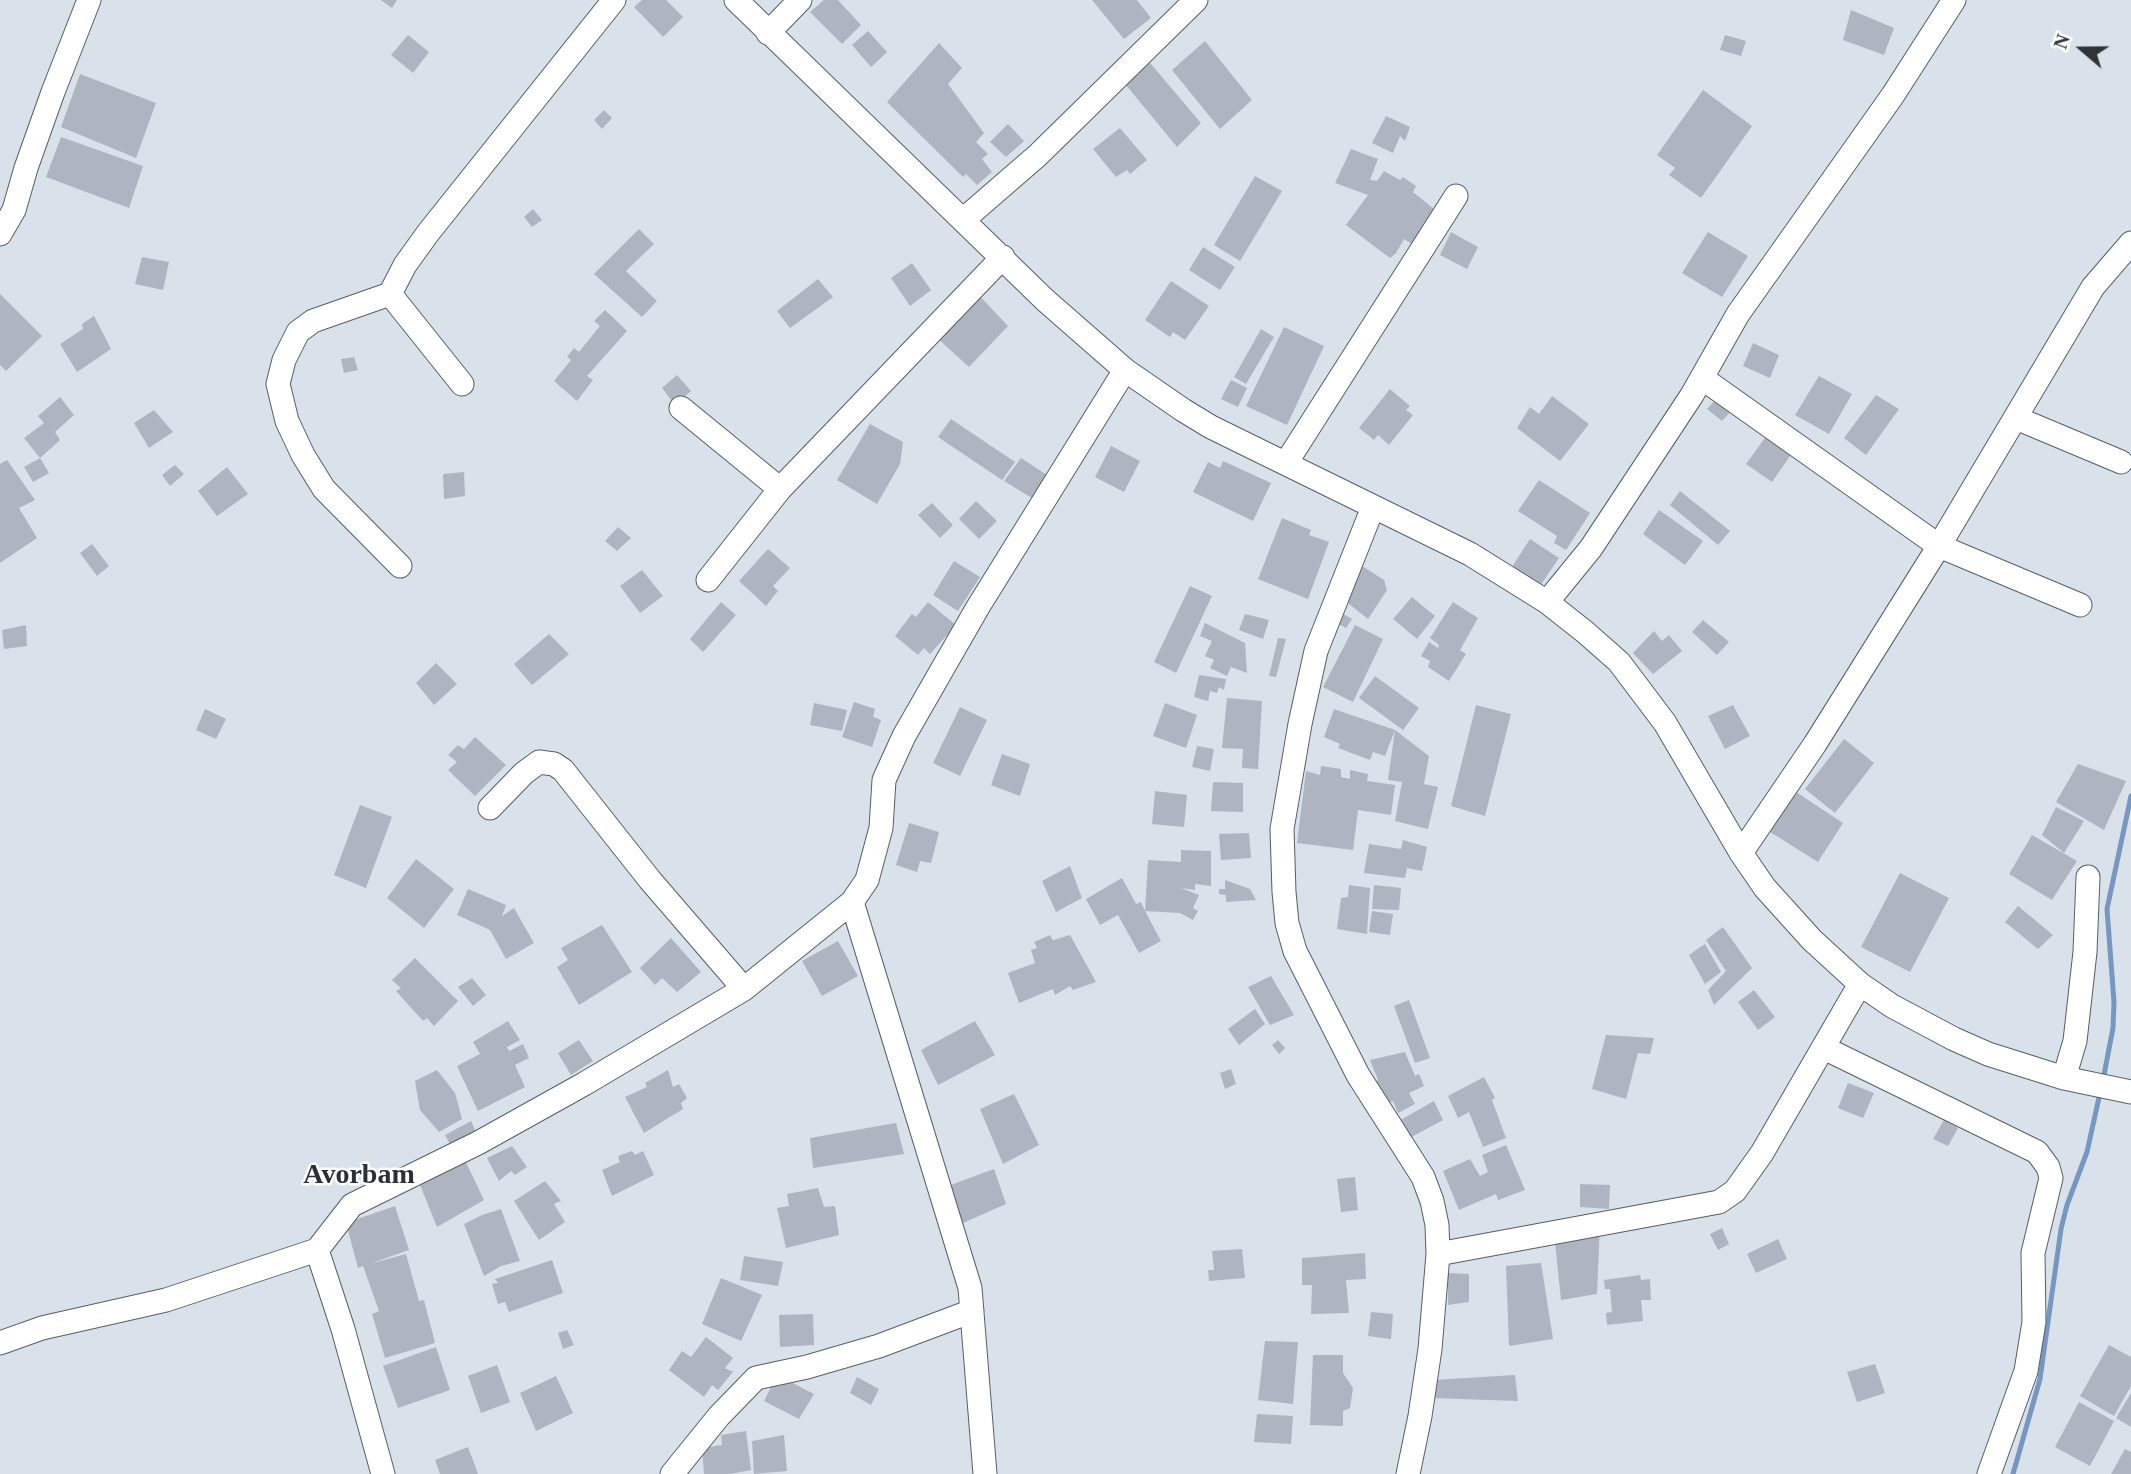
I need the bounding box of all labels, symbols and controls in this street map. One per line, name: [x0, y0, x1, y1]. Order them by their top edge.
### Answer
north arrow: [2047, 14, 2117, 84]
text: N: [2050, 32, 2074, 52]
district label: Avorbam: [303, 1159, 415, 1193]

